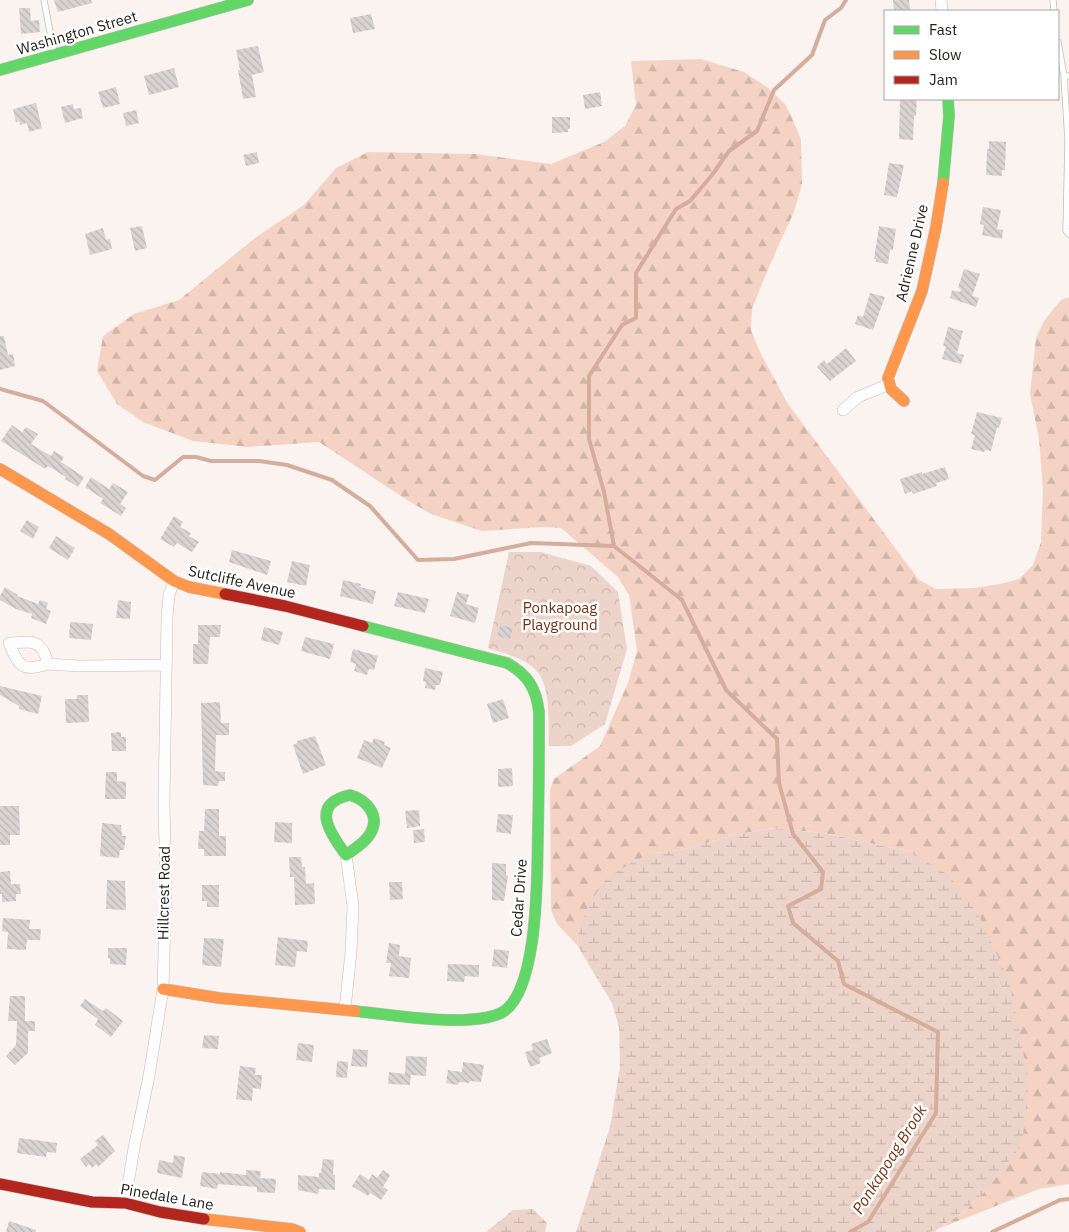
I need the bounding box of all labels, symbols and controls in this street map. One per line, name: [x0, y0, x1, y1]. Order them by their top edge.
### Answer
street label: Washington Street: [15, 6, 139, 59]
legend: [884, 10, 1059, 100]
text: Fast: [929, 20, 957, 39]
text: Slow: [929, 45, 962, 64]
text: Jam: [929, 70, 958, 89]
street label: Adrienne Drive: [891, 202, 932, 303]
street label: Sutcliffe Avenue: [187, 561, 298, 602]
park label: Ponkapoag Playground: [522, 598, 598, 634]
street label: Hillcrest Road: [153, 846, 174, 940]
street label: Cedar Drive: [506, 858, 531, 938]
water label: Ponkapoag Brook: [847, 1100, 931, 1217]
street label: Pinedale Lane: [119, 1179, 215, 1214]

